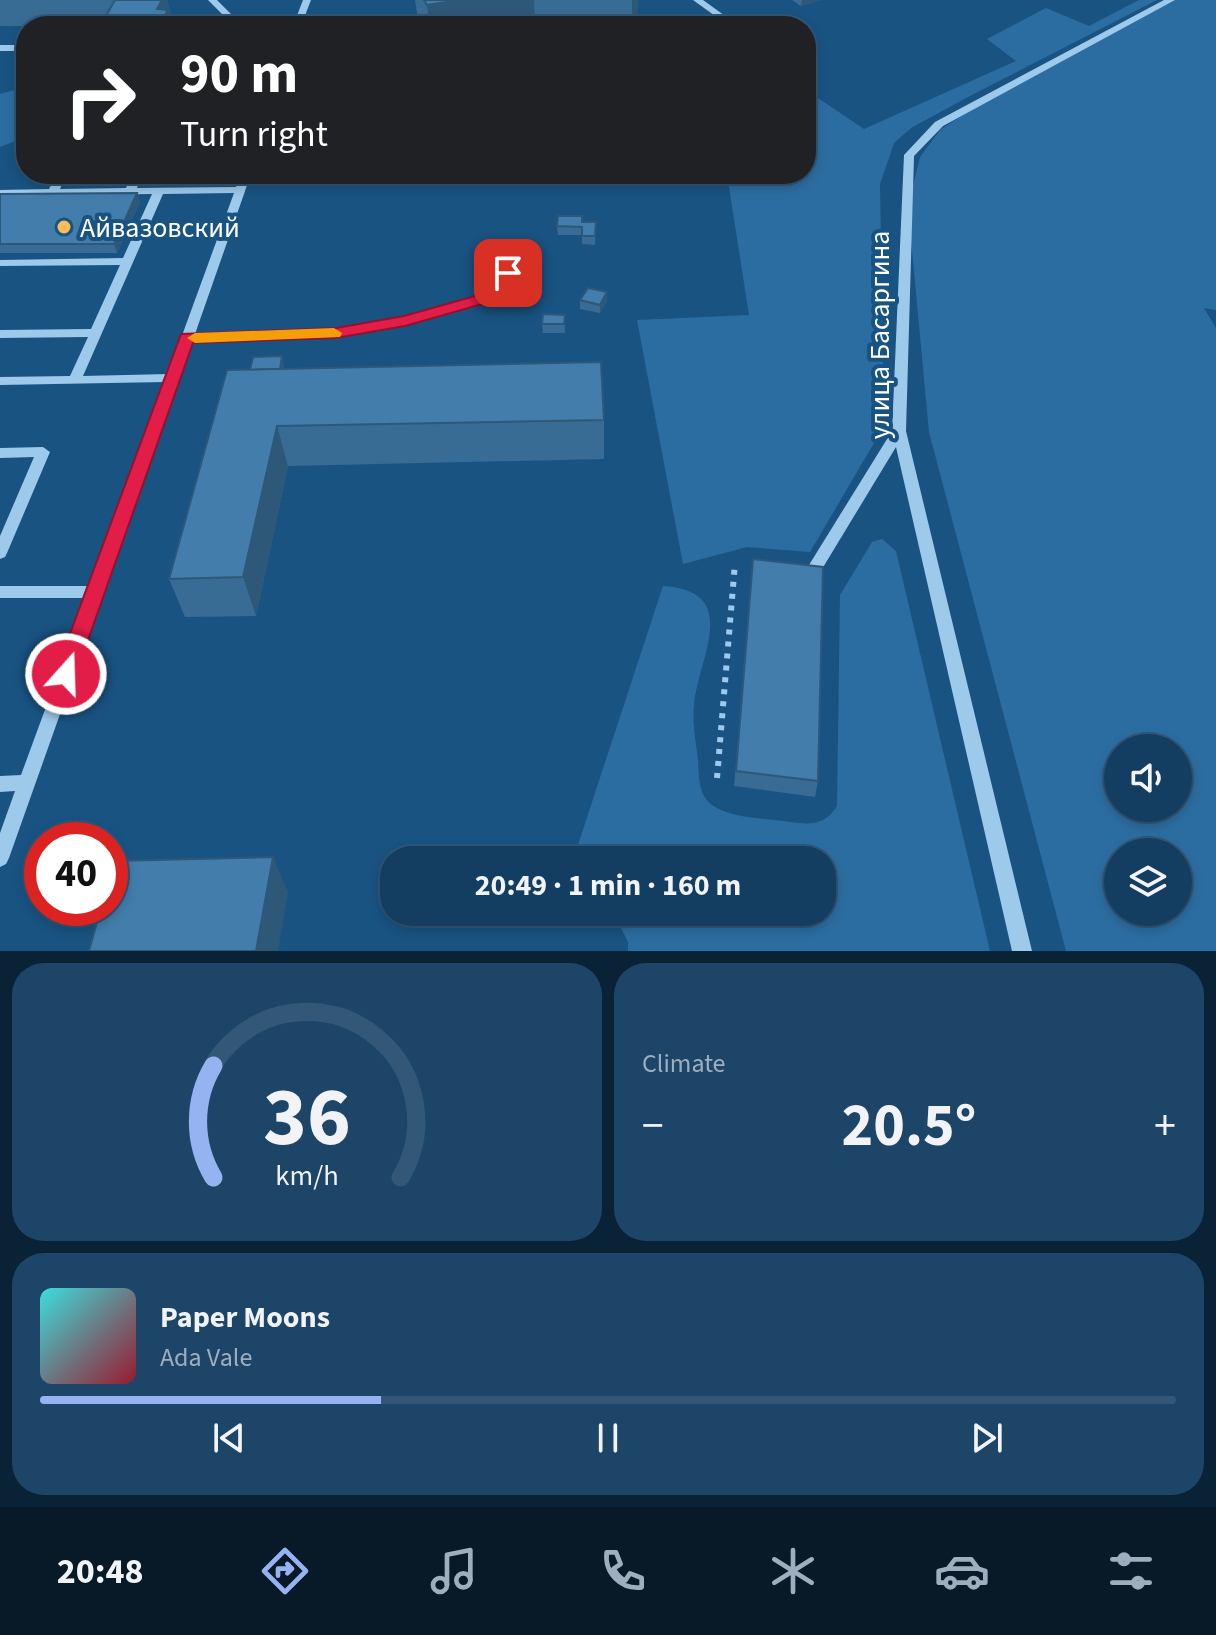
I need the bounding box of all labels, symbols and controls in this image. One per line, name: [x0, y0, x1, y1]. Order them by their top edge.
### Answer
text: 90 m: [180, 35, 298, 114]
icon: right: [48, 48, 152, 152]
text: Turn right: [180, 109, 328, 160]
place label: Айвазовский: [80, 208, 240, 248]
marker: Айвазовский: [55, 218, 73, 236]
street label: улица Басаргина: [860, 231, 900, 439]
pin: [474, 239, 542, 307]
icon: arrive: [486, 251, 530, 295]
position arrow: [24, 632, 108, 716]
map controls: [1104, 734, 1192, 926]
button: sound: [1104, 734, 1192, 822]
speed limit sign: 40: [24, 822, 128, 926]
button: layers: [1104, 838, 1192, 926]
text: 20:49 · 1 min · 160 m: [475, 864, 741, 907]
text: Climate: [642, 1045, 726, 1082]
text: 36: [263, 1059, 351, 1177]
text: 20.5°: [842, 1084, 976, 1169]
text: −: [642, 1095, 664, 1158]
text: +: [1154, 1095, 1176, 1158]
text: km/h: [275, 1156, 339, 1196]
text: Paper Moons: [160, 1296, 330, 1339]
text: Ada Vale: [160, 1339, 252, 1376]
icon: previous: [207, 1416, 251, 1460]
icon: pause: [586, 1416, 630, 1460]
icon: next: [965, 1416, 1009, 1460]
icon: directions: [257, 1543, 313, 1599]
icon: music: [426, 1543, 482, 1599]
icon: phone: [595, 1543, 651, 1599]
icon: climate: [765, 1543, 821, 1599]
icon: car: [934, 1543, 990, 1599]
icon: filters: [1103, 1543, 1159, 1599]
text: 20:48: [57, 1546, 143, 1597]

